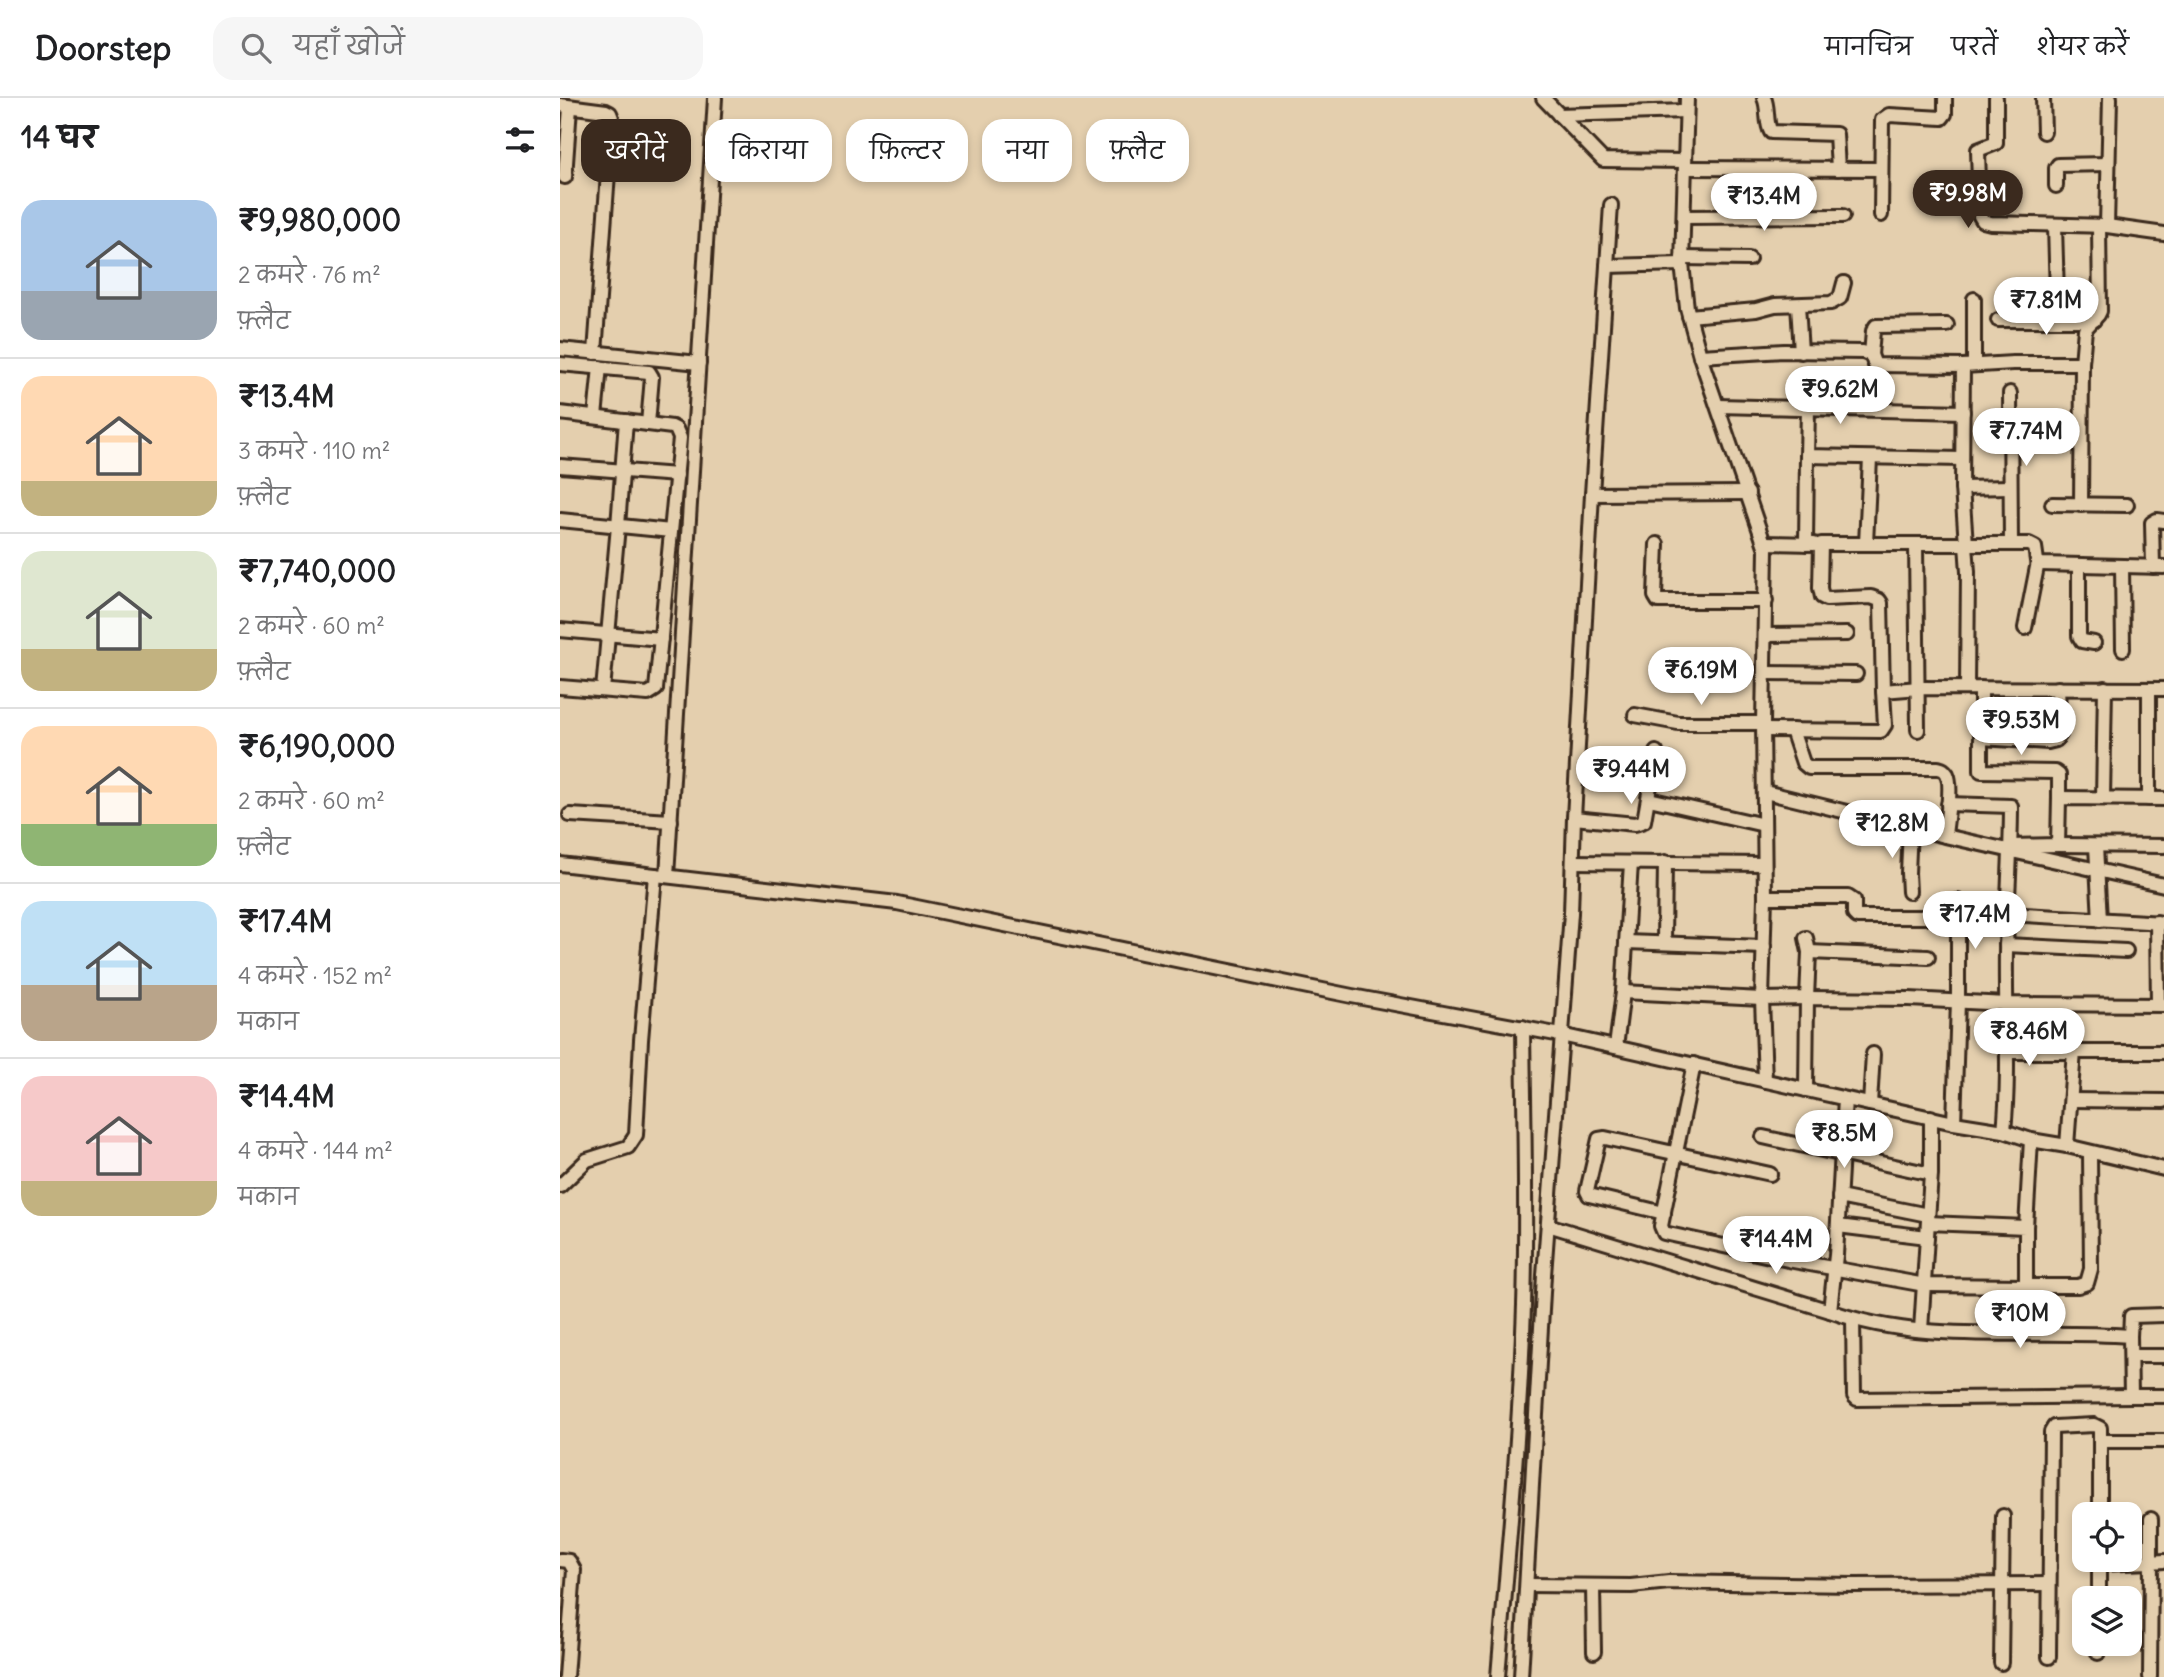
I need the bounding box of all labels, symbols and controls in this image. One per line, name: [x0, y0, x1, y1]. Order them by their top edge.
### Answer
search box: [213, 17, 703, 80]
text: Doorstep: [35, 27, 171, 69]
icon: search: [237, 29, 275, 67]
text: यहाँ खोजें: [293, 29, 405, 62]
text: मानचित्र: [1825, 31, 1913, 61]
text: परतें: [1951, 31, 1998, 61]
text: शेयर करें: [2036, 31, 2129, 61]
text: 14 घर: [21, 118, 97, 156]
chip: खरीदें: [581, 119, 691, 182]
chip: किराया: [705, 119, 832, 182]
chip: फ़िल्टर: [846, 119, 968, 182]
chip: नया: [982, 119, 1072, 182]
chip: फ़्लैट: [1086, 119, 1189, 182]
icon: filters: [501, 121, 539, 159]
pin: ₹9.98M: [1911, 170, 2025, 230]
pin: ₹13.4M: [1707, 174, 1821, 233]
text: ₹9.98M: [1929, 178, 2007, 207]
text: ₹13.4M: [1727, 181, 1801, 210]
text: ₹9,980,000: [238, 201, 401, 239]
icon: home: [77, 228, 161, 312]
text: 2 कमरे · 76 m²: [238, 260, 381, 289]
pin: ₹7.81M: [1989, 278, 2103, 337]
text: ₹7.81M: [2010, 285, 2082, 314]
text: फ़्लैट: [238, 306, 290, 335]
pin: ₹9.62M: [1783, 366, 1897, 426]
text: ₹9.62M: [1801, 374, 1879, 403]
text: ₹13.4M: [238, 377, 335, 415]
icon: home: [77, 404, 161, 488]
pin: ₹7.74M: [1969, 408, 2083, 468]
text: ₹7.74M: [1989, 416, 2063, 445]
text: 3 कमरे · 110 m²: [238, 436, 390, 465]
text: फ़्लैट: [238, 482, 290, 511]
text: ₹7,740,000: [238, 552, 396, 590]
icon: home: [77, 579, 161, 663]
text: 2 कमरे · 60 m²: [238, 611, 385, 640]
pin: ₹6.19M: [1644, 648, 1758, 707]
text: ₹6.19M: [1664, 655, 1738, 684]
text: फ़्लैट: [238, 657, 290, 686]
pin: ₹9.53M: [1964, 698, 2078, 757]
text: ₹9.53M: [1982, 705, 2060, 734]
text: ₹6,190,000: [238, 727, 395, 765]
pin: ₹9.44M: [1574, 746, 1688, 806]
icon: home: [77, 754, 161, 838]
text: ₹9.44M: [1592, 754, 1670, 783]
text: 2 कमरे · 60 m²: [238, 786, 385, 815]
pin: ₹12.8M: [1835, 800, 1949, 860]
text: ₹12.8M: [1855, 808, 1929, 837]
text: फ़्लैट: [238, 832, 290, 861]
pin: ₹17.4M: [1918, 892, 2032, 951]
text: ₹17.4M: [1939, 899, 2011, 928]
text: ₹17.4M: [238, 902, 333, 940]
icon: home: [77, 929, 161, 1013]
text: 4 कमरे · 152 m²: [238, 961, 392, 990]
text: मकान: [238, 1007, 299, 1036]
pin: ₹8.46M: [1972, 1009, 2086, 1068]
text: ₹8.46M: [1990, 1016, 2068, 1045]
text: ₹14.4M: [238, 1077, 335, 1115]
icon: home: [77, 1104, 161, 1188]
pin: ₹8.5M: [1795, 1110, 1893, 1170]
text: ₹8.5M: [1811, 1118, 1877, 1147]
text: 4 कमरे · 144 m²: [238, 1136, 393, 1165]
text: मकान: [238, 1182, 299, 1211]
pin: ₹14.4M: [1719, 1216, 1833, 1276]
text: ₹14.4M: [1739, 1224, 1813, 1253]
pin: ₹10M: [1979, 1290, 2061, 1350]
text: ₹10M: [1991, 1298, 2049, 1327]
map controls: [2072, 1502, 2142, 1656]
button: locate: [2072, 1502, 2142, 1572]
button: layers: [2072, 1586, 2142, 1656]

